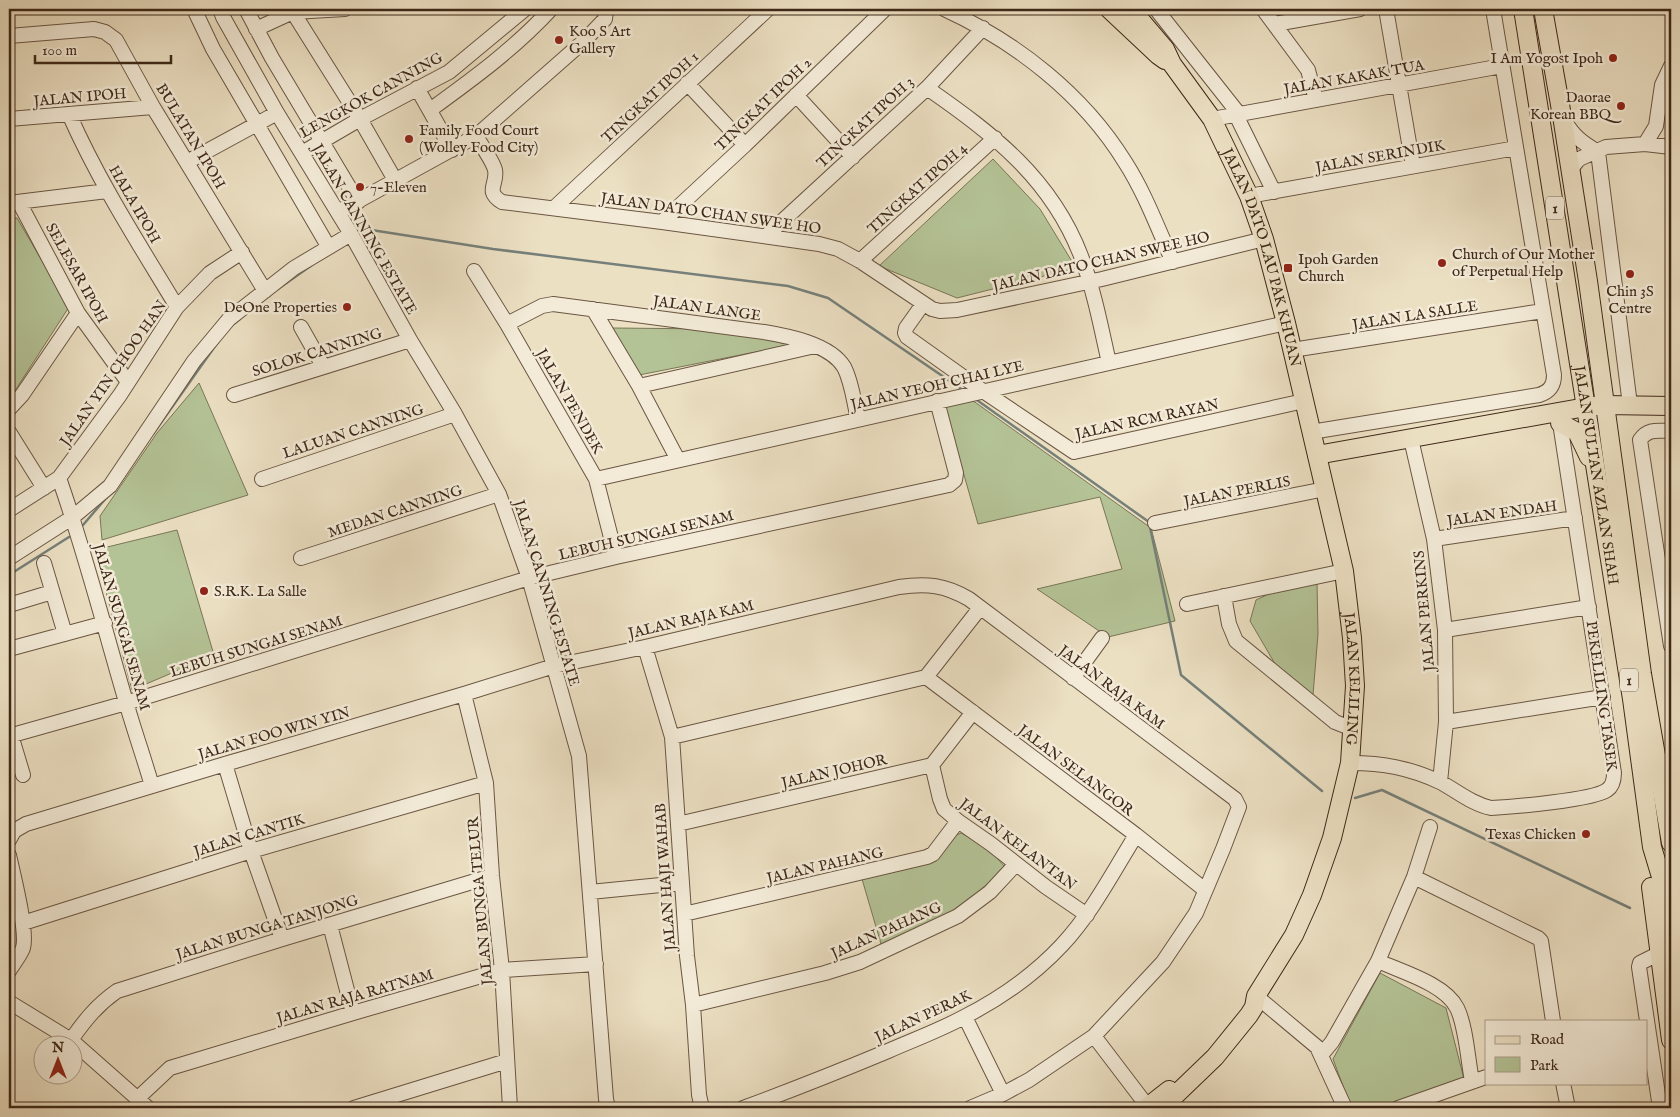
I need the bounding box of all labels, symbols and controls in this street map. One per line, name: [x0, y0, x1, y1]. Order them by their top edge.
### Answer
place label: Koo S Art Gallery: [569, 22, 631, 58]
scale bar: [35, 32, 171, 64]
marker: Koo S Art Gallery: [553, 34, 565, 46]
text: 100 m: [42, 41, 78, 60]
street label: TINGKAT IPOH 1: [598, 47, 703, 147]
street label: LENGKOK CANNING: [296, 48, 446, 143]
place label: I Am Yogost Ipoh: [1491, 49, 1603, 68]
marker: I Am Yogost Ipoh: [1607, 52, 1619, 64]
street label: TINGKAT IPOH 2: [711, 53, 816, 155]
street label: JALAN KAKAK TUA: [1280, 56, 1427, 100]
street label: TINGKAT IPOH 3: [813, 72, 918, 172]
street label: BULATAN IPOH: [152, 80, 230, 193]
street label: JALAN IPOH: [31, 84, 127, 111]
place label: Daorae Korean BBQ: [1530, 88, 1622, 124]
marker: Daorae Korean BBQ: [1615, 100, 1627, 112]
place label: Family Food Court (Wolley Food City): [419, 121, 539, 157]
marker: Family Food Court (Wolley Food City): [403, 133, 415, 145]
street label: JALAN SERINDIK: [1312, 136, 1446, 178]
street label: TINGKAT IPOH 4: [864, 138, 972, 238]
street label: JALAN CANNING ESTATE: [307, 139, 421, 318]
street label: JALAN DATO LAU PAK KHUAN: [1217, 144, 1305, 369]
street label: HALA IPOH: [104, 162, 165, 247]
place label: 7-Eleven: [370, 178, 427, 197]
marker: 7-Eleven: [354, 181, 366, 193]
street label: JALAN DATO CHAN SWEE HO: [598, 188, 822, 238]
road number: 1: [1546, 197, 1564, 220]
street label: SELESAR IPOH: [41, 220, 112, 327]
street label: JALAN DATO CHAN SWEE HO: [989, 227, 1212, 296]
place label: Church of Our Mother of Perpetual Help: [1452, 245, 1595, 281]
place label: Ipoh Garden Church: [1298, 250, 1379, 286]
marker: Church of Our Mother of Perpetual Help: [1436, 257, 1448, 269]
marker: Ipoh Garden Church: [1282, 262, 1294, 274]
marker: Chin 3S Centre: [1624, 268, 1636, 280]
place label: Chin 3S Centre: [1606, 282, 1654, 318]
street label: JALAN LANGE: [650, 291, 762, 325]
street label: JALAN LA SALLE: [1349, 296, 1479, 335]
street label: JALAN YIN CHOO HAN: [55, 297, 171, 452]
place label: DeOne Properties: [223, 298, 337, 317]
marker: DeOne Properties: [341, 301, 353, 313]
street label: SOLOK CANNING: [250, 324, 385, 381]
street label: JALAN PENDEK: [531, 344, 607, 457]
street label: JALAN YEOH CHAI LYE: [847, 356, 1025, 415]
street label: JALAN SULTAN AZLAN SHAH: [1569, 362, 1623, 586]
street label: JALAN RCM RAYAN: [1072, 395, 1221, 444]
street label: LALUAN CANNING: [280, 400, 426, 463]
street label: JALAN PERLIS: [1180, 472, 1292, 512]
street label: MEDAN CANNING: [325, 481, 465, 542]
street label: JALAN CANNING ESTATE: [509, 496, 584, 689]
street label: JALAN ENDAH: [1444, 496, 1558, 531]
street label: LEBUH SUNGAI SENAM: [557, 506, 736, 565]
street label: JALAN SUNGAI SENAM: [88, 540, 154, 713]
street label: JALAN PERKINS: [1410, 550, 1439, 674]
place label: S.R.K. La Salle: [214, 582, 307, 601]
marker: S.R.K. La Salle: [198, 585, 210, 597]
street label: JALAN RAJA KAM: [624, 596, 756, 644]
street label: JALAN KELILING: [1339, 609, 1364, 746]
street label: LEBUH SUNGAI SENAM: [168, 611, 345, 682]
street label: PEKELILING TASEK: [1582, 619, 1622, 773]
street label: JALAN RAJA KAM: [1053, 640, 1169, 734]
road number: 1: [1620, 668, 1638, 692]
street label: JALAN FOO WIN YIN: [194, 703, 352, 765]
street label: JALAN SELANGOR: [1012, 719, 1138, 821]
street label: JALAN JOHOR: [778, 750, 889, 793]
street label: JALAN KELANTAN: [954, 793, 1080, 895]
street label: JALAN HAJI WAHAB: [651, 802, 680, 954]
street label: JALAN CANTIK: [189, 810, 307, 862]
street label: JALAN BUNGA TELUR: [464, 815, 498, 988]
place label: Texas Chicken: [1485, 825, 1576, 844]
marker: Texas Chicken: [1580, 828, 1592, 840]
street label: JALAN PAHANG: [763, 843, 885, 889]
street label: JALAN BUNGA TANJONG: [172, 891, 361, 965]
street label: JALAN PAHANG: [826, 898, 945, 964]
street label: JALAN RAJA RATNAM: [273, 965, 436, 1029]
street label: JALAN PERAK: [870, 986, 975, 1048]
legend: [1485, 1020, 1648, 1084]
text: Road: [1530, 1030, 1565, 1049]
north arrow: [32, 1034, 82, 1084]
text: N: [51, 1039, 64, 1057]
text: Park: [1530, 1056, 1560, 1075]

